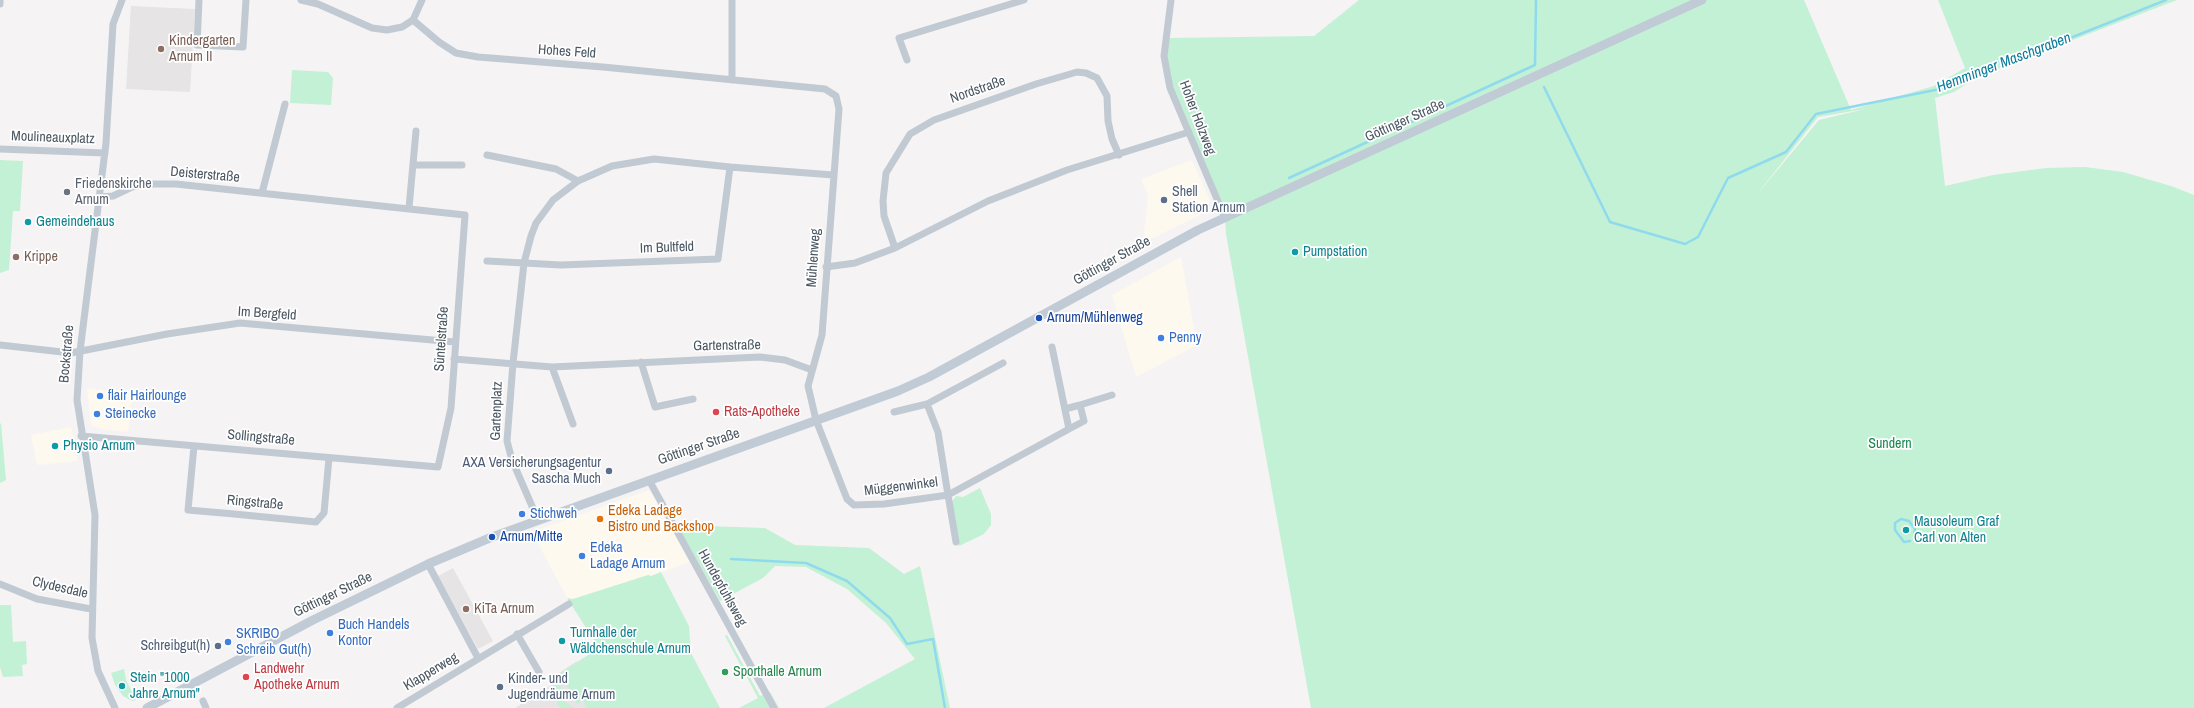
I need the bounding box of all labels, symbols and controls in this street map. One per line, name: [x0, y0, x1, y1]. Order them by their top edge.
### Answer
water label: Hemminger Maschgraben: [1934, 29, 2074, 97]
place label: Kindergarten Arnum II: [169, 33, 235, 66]
street label: Hohes Feld: [537, 42, 597, 62]
marker: Kindergarten Arnum II: [156, 44, 166, 54]
street label: Nordstraße: [948, 73, 1008, 107]
street label: Hoher Holzweg: [1175, 78, 1219, 158]
street label: Göttinger Straße: [1363, 96, 1447, 146]
street label: Moulineauxplatz: [11, 128, 95, 148]
street label: Deisterstraße: [170, 164, 240, 186]
place label: Friedenskirche Arnum: [75, 176, 152, 208]
place label: Shell Station Arnum: [1172, 184, 1245, 216]
marker: Friedenskirche Arnum: [62, 187, 72, 197]
marker: Shell Station Arnum: [1159, 195, 1169, 205]
place label: Gemeindehaus: [36, 214, 114, 230]
marker: Gemeindehaus: [23, 217, 33, 227]
street label: Mühlenweg: [804, 228, 824, 288]
street label: Göttinger Straße: [1071, 233, 1153, 289]
street label: Im Bultfeld: [640, 239, 694, 257]
place label: Pumpstation: [1303, 244, 1367, 260]
marker: Pumpstation: [1290, 247, 1300, 257]
place label: Krippe: [24, 249, 58, 265]
marker: Krippe: [11, 252, 21, 262]
street label: Im Bergfeld: [237, 304, 297, 324]
street label: Süntelstraße: [431, 306, 453, 372]
place label: Arnum/Mühlenweg: [1047, 310, 1143, 326]
marker: Arnum/Mühlenweg: [1034, 313, 1044, 323]
street label: Bockstraße: [56, 324, 78, 384]
place label: Penny: [1169, 330, 1202, 346]
marker: Penny: [1156, 333, 1166, 343]
street label: Gartenstraße: [693, 337, 761, 355]
street label: Gartenplatz: [488, 381, 506, 441]
place label: flair Hairlounge: [108, 388, 186, 404]
marker: flair Hairlounge: [95, 391, 105, 401]
place label: Rats-Apotheke: [724, 404, 800, 420]
place label: Steinecke: [105, 406, 156, 422]
marker: Rats-Apotheke: [711, 407, 721, 417]
marker: Steinecke: [92, 409, 102, 419]
street label: Göttinger Straße: [656, 425, 742, 469]
street label: Sollingstraße: [227, 427, 295, 449]
park label: Sundern: [1868, 436, 1912, 452]
place label: Physio Arnum: [63, 438, 135, 454]
marker: Physio Arnum: [50, 441, 60, 451]
place label: AXA Versicherungsagentur Sascha Much: [463, 455, 601, 488]
marker: AXA Versicherungsagentur Sascha Much: [604, 466, 614, 476]
street label: Müggenwinkel: [863, 474, 939, 500]
street label: Ringstraße: [226, 492, 284, 514]
place label: Edeka Ladage Bistro und Backshop: [608, 503, 714, 536]
place label: Stichweh: [530, 506, 577, 522]
marker: Stichweh: [517, 509, 527, 519]
marker: Edeka Ladage Bistro und Backshop: [595, 514, 605, 524]
place label: Mausoleum Graf Carl von Alten: [1914, 514, 1999, 546]
marker: Mausoleum Graf Carl von Alten: [1901, 525, 1911, 535]
place label: Arnum/Mitte: [500, 529, 563, 545]
marker: Arnum/Mitte: [487, 532, 497, 542]
place label: Edeka Ladage Arnum: [590, 540, 665, 572]
street label: Hundepfuhlsweg: [694, 547, 750, 629]
marker: Edeka Ladage Arnum: [577, 551, 587, 561]
street label: Göttinger Straße: [291, 569, 375, 621]
street label: Clydesdale: [30, 573, 90, 603]
place label: KiTa Arnum: [474, 601, 534, 617]
marker: KiTa Arnum: [461, 604, 471, 614]
place label: Buch Handels Kontor: [338, 617, 409, 650]
place label: Turnhalle der Wäldchenschule Arnum: [570, 625, 691, 658]
place label: SKRIBO Schreib Gut(h): [236, 626, 311, 658]
marker: Buch Handels Kontor: [325, 628, 335, 638]
marker: Turnhalle der Wäldchenschule Arnum: [557, 636, 567, 646]
marker: SKRIBO Schreib Gut(h): [223, 637, 233, 647]
place label: Schreibgut(h): [140, 638, 210, 654]
marker: Schreibgut(h): [213, 641, 223, 651]
street label: Klapperweg: [401, 649, 461, 695]
place label: Landwehr Apotheke Arnum: [254, 661, 340, 694]
place label: Sporthalle Arnum: [733, 664, 822, 680]
marker: Sporthalle Arnum: [720, 667, 730, 677]
place label: Stein "1000 Jahre Arnum": [130, 670, 200, 702]
place label: Kinder- und Jugendräume Arnum: [508, 671, 615, 704]
marker: Landwehr Apotheke Arnum: [241, 672, 251, 682]
marker: Stein "1000 Jahre Arnum": [117, 681, 127, 691]
marker: Kinder- und Jugendräume Arnum: [495, 682, 505, 692]

